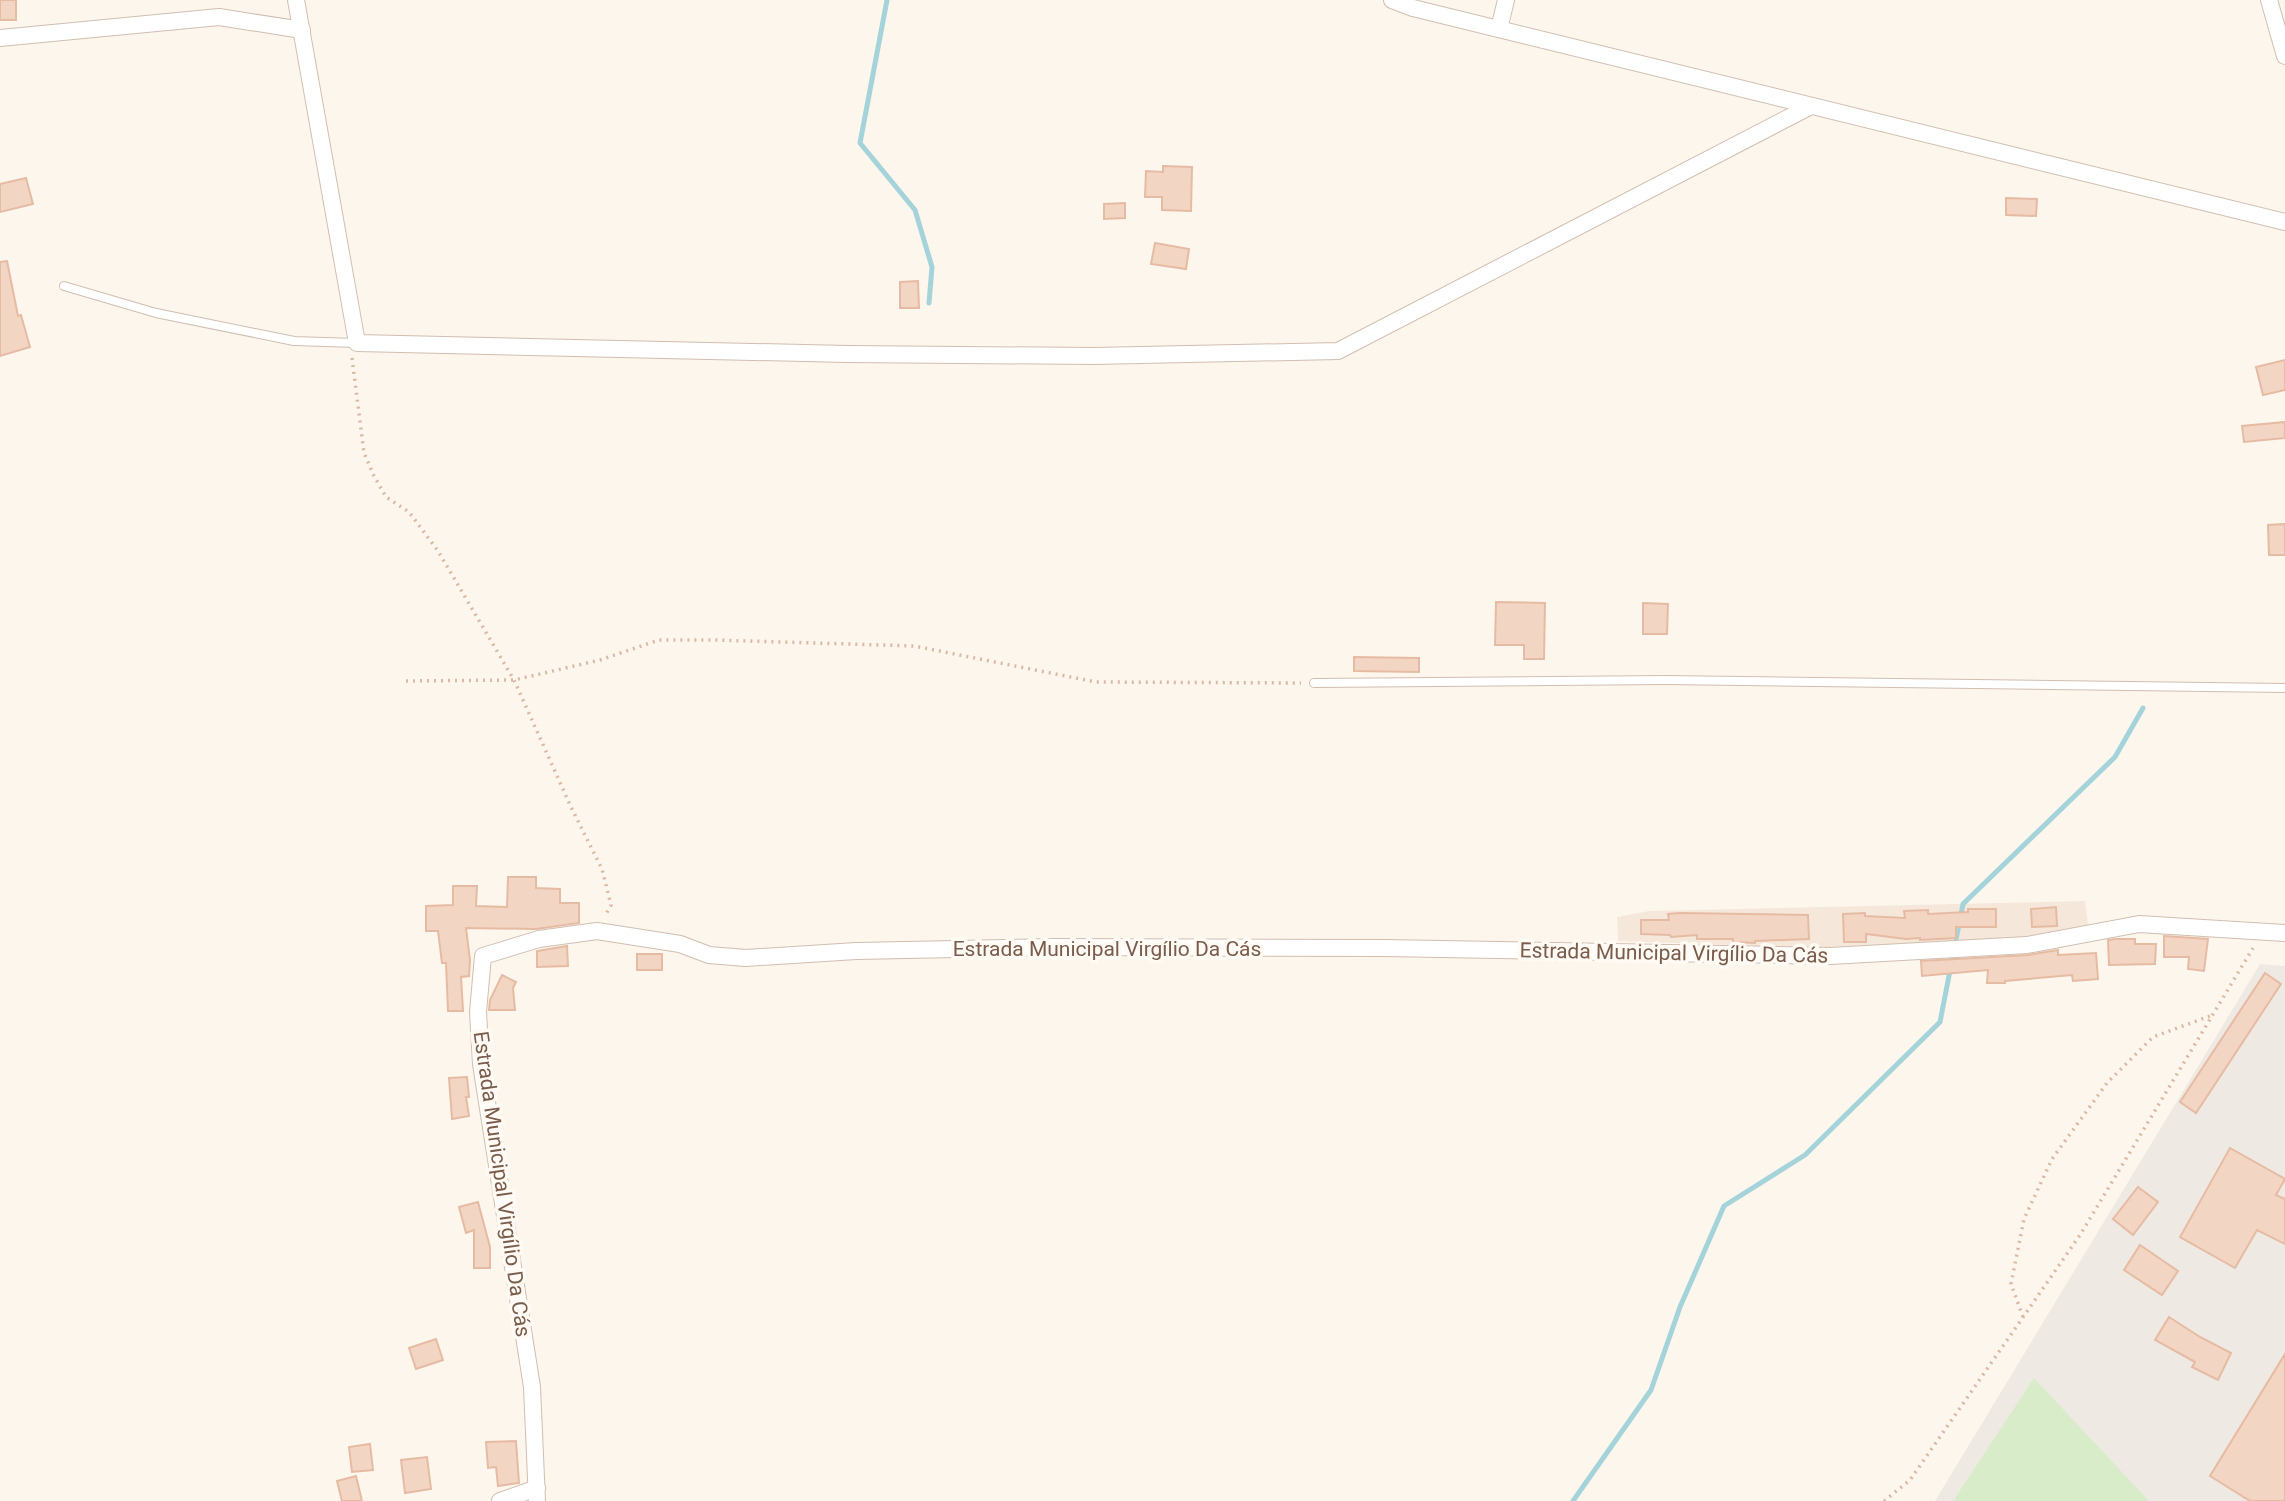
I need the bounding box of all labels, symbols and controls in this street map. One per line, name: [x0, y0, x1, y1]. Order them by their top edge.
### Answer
street label: Estrada Municipal Virgílio Da Cás: [953, 937, 1261, 961]
street label: Estrada Municipal Virgílio Da Cás: [1520, 938, 1828, 968]
street label: Estrada Municipal Virgílio Da Cás: [469, 1030, 535, 1338]

